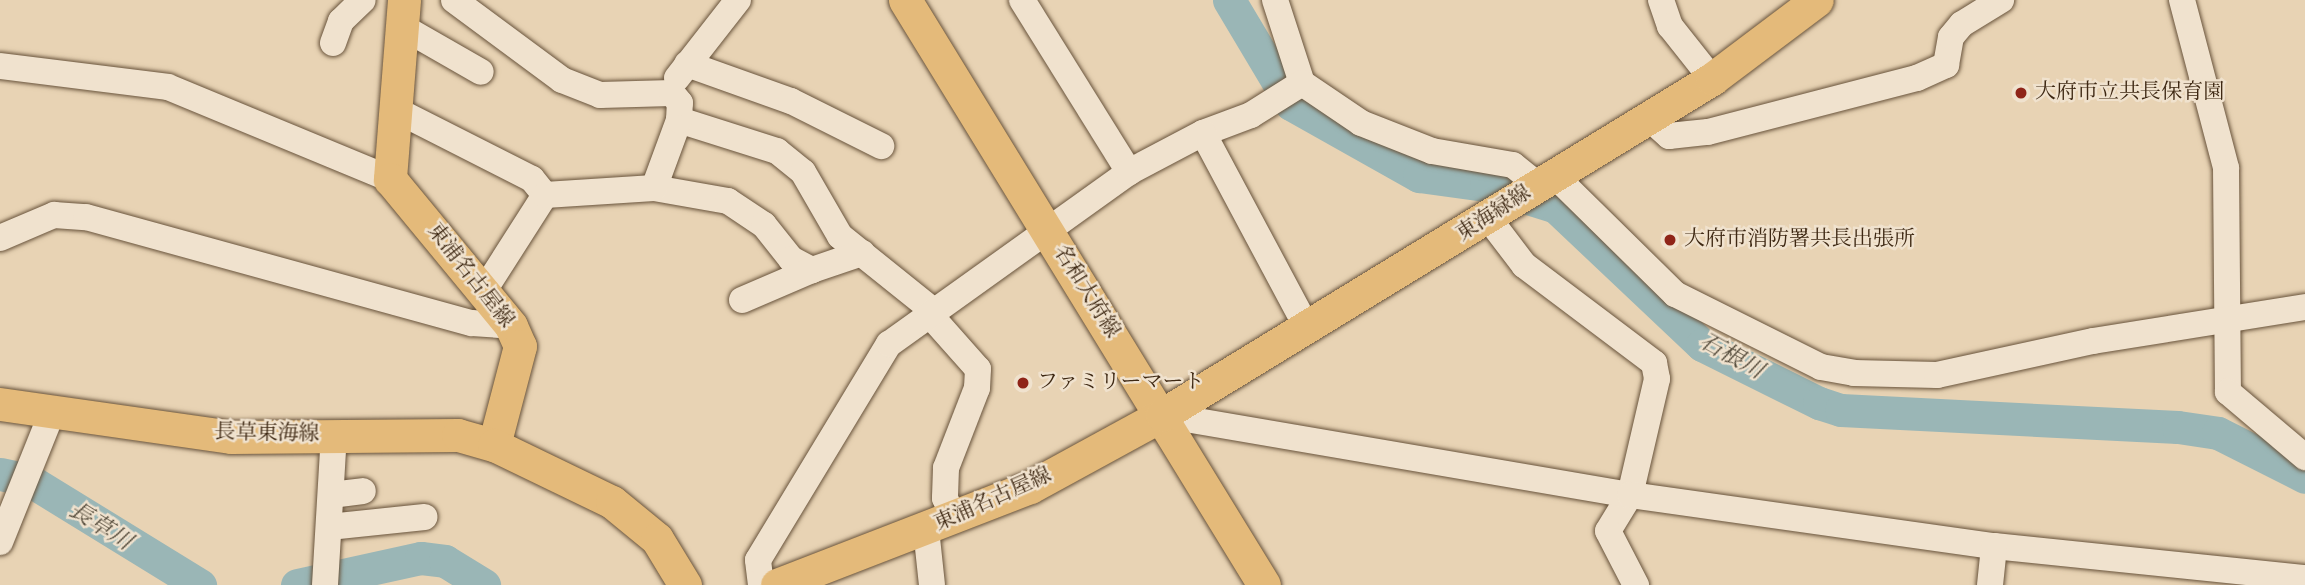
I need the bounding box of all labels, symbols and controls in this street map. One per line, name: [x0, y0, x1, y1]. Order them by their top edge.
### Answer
place label: 大府市立共長保育園: [2035, 80, 2224, 106]
marker: 大府市立共長保育園: [2013, 85, 2029, 101]
street label: 東海緑線: [1452, 181, 1536, 247]
street label: 東浦名古屋線: [421, 219, 519, 333]
place label: 大府市消防署共長出張所: [1684, 227, 1915, 253]
marker: 大府市消防署共長出張所: [1662, 232, 1678, 248]
street label: 名和大府線: [1047, 241, 1125, 343]
water label: 石根川: [1694, 328, 1768, 386]
place label: ファミリーマート: [1037, 370, 1205, 396]
marker: ファミリーマート: [1015, 375, 1031, 391]
street label: 長草東海線: [214, 420, 320, 448]
street label: 東浦名古屋線: [930, 463, 1056, 537]
water label: 長草川: [63, 497, 137, 557]

